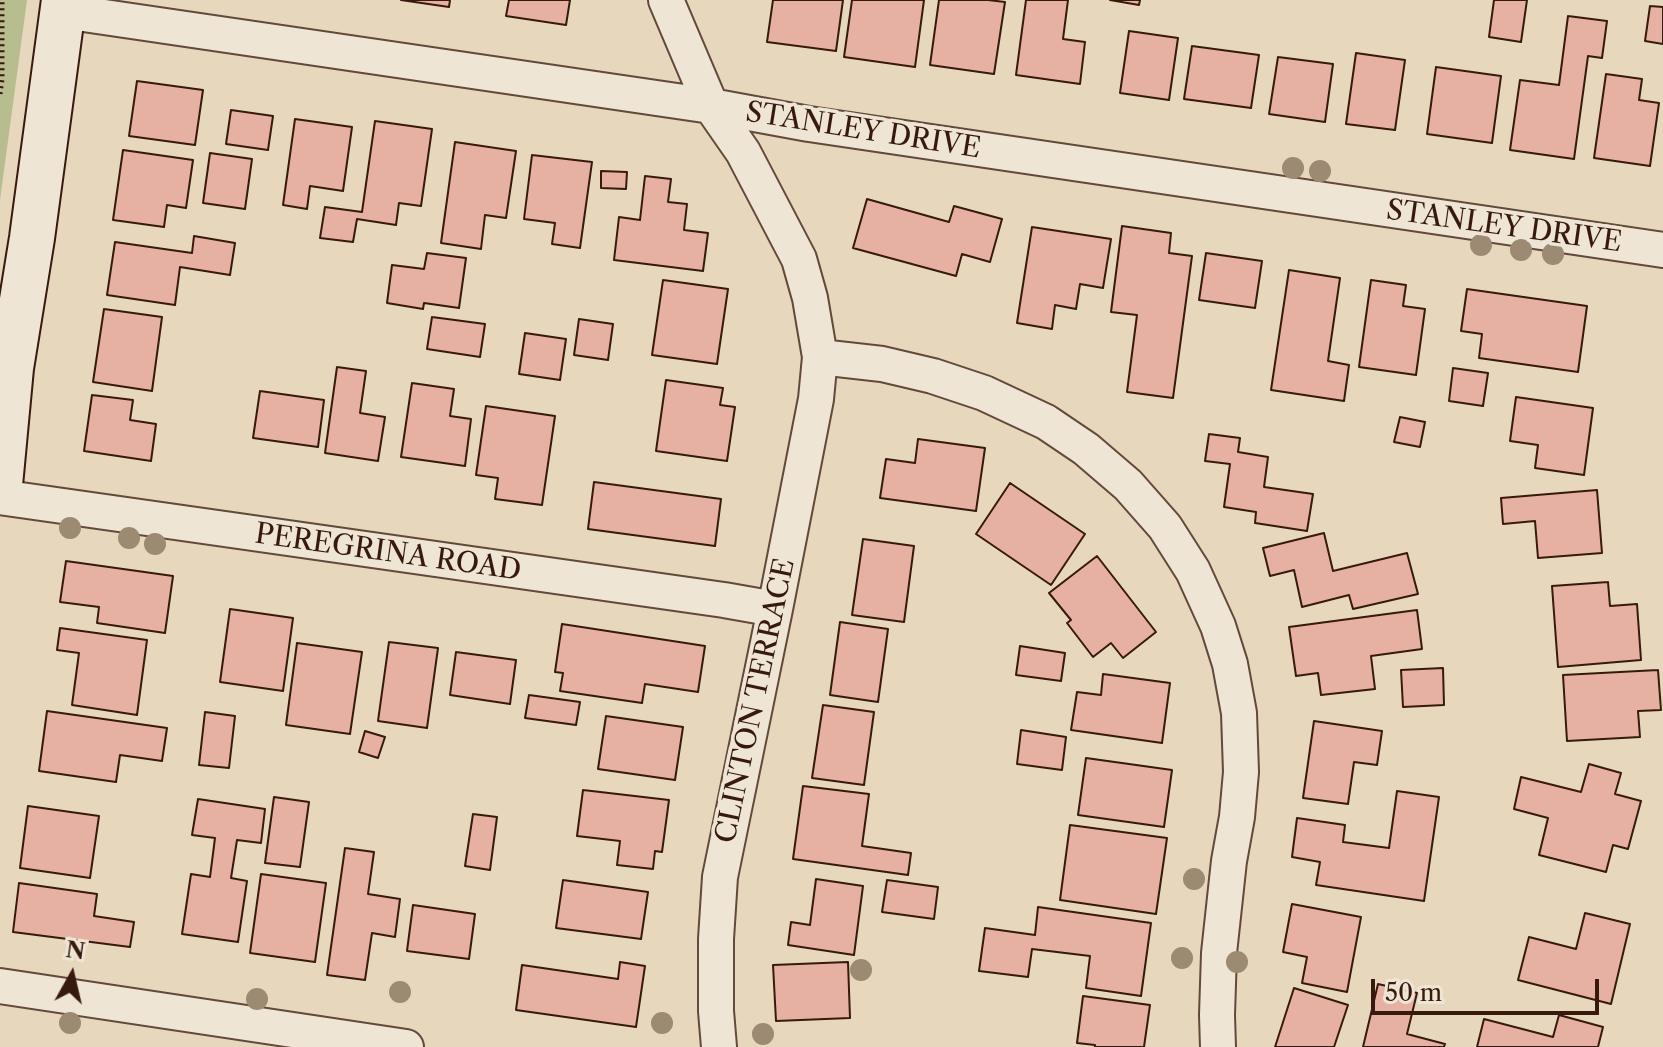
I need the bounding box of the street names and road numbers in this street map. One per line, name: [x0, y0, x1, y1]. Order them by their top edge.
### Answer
street label: STANLEY DRIVE: [743, 96, 983, 166]
street label: STANLEY DRIVE: [1384, 194, 1624, 260]
street label: PEREGRINA ROAD: [253, 518, 523, 588]
street label: CLINTON TERRACE: [709, 556, 803, 846]

